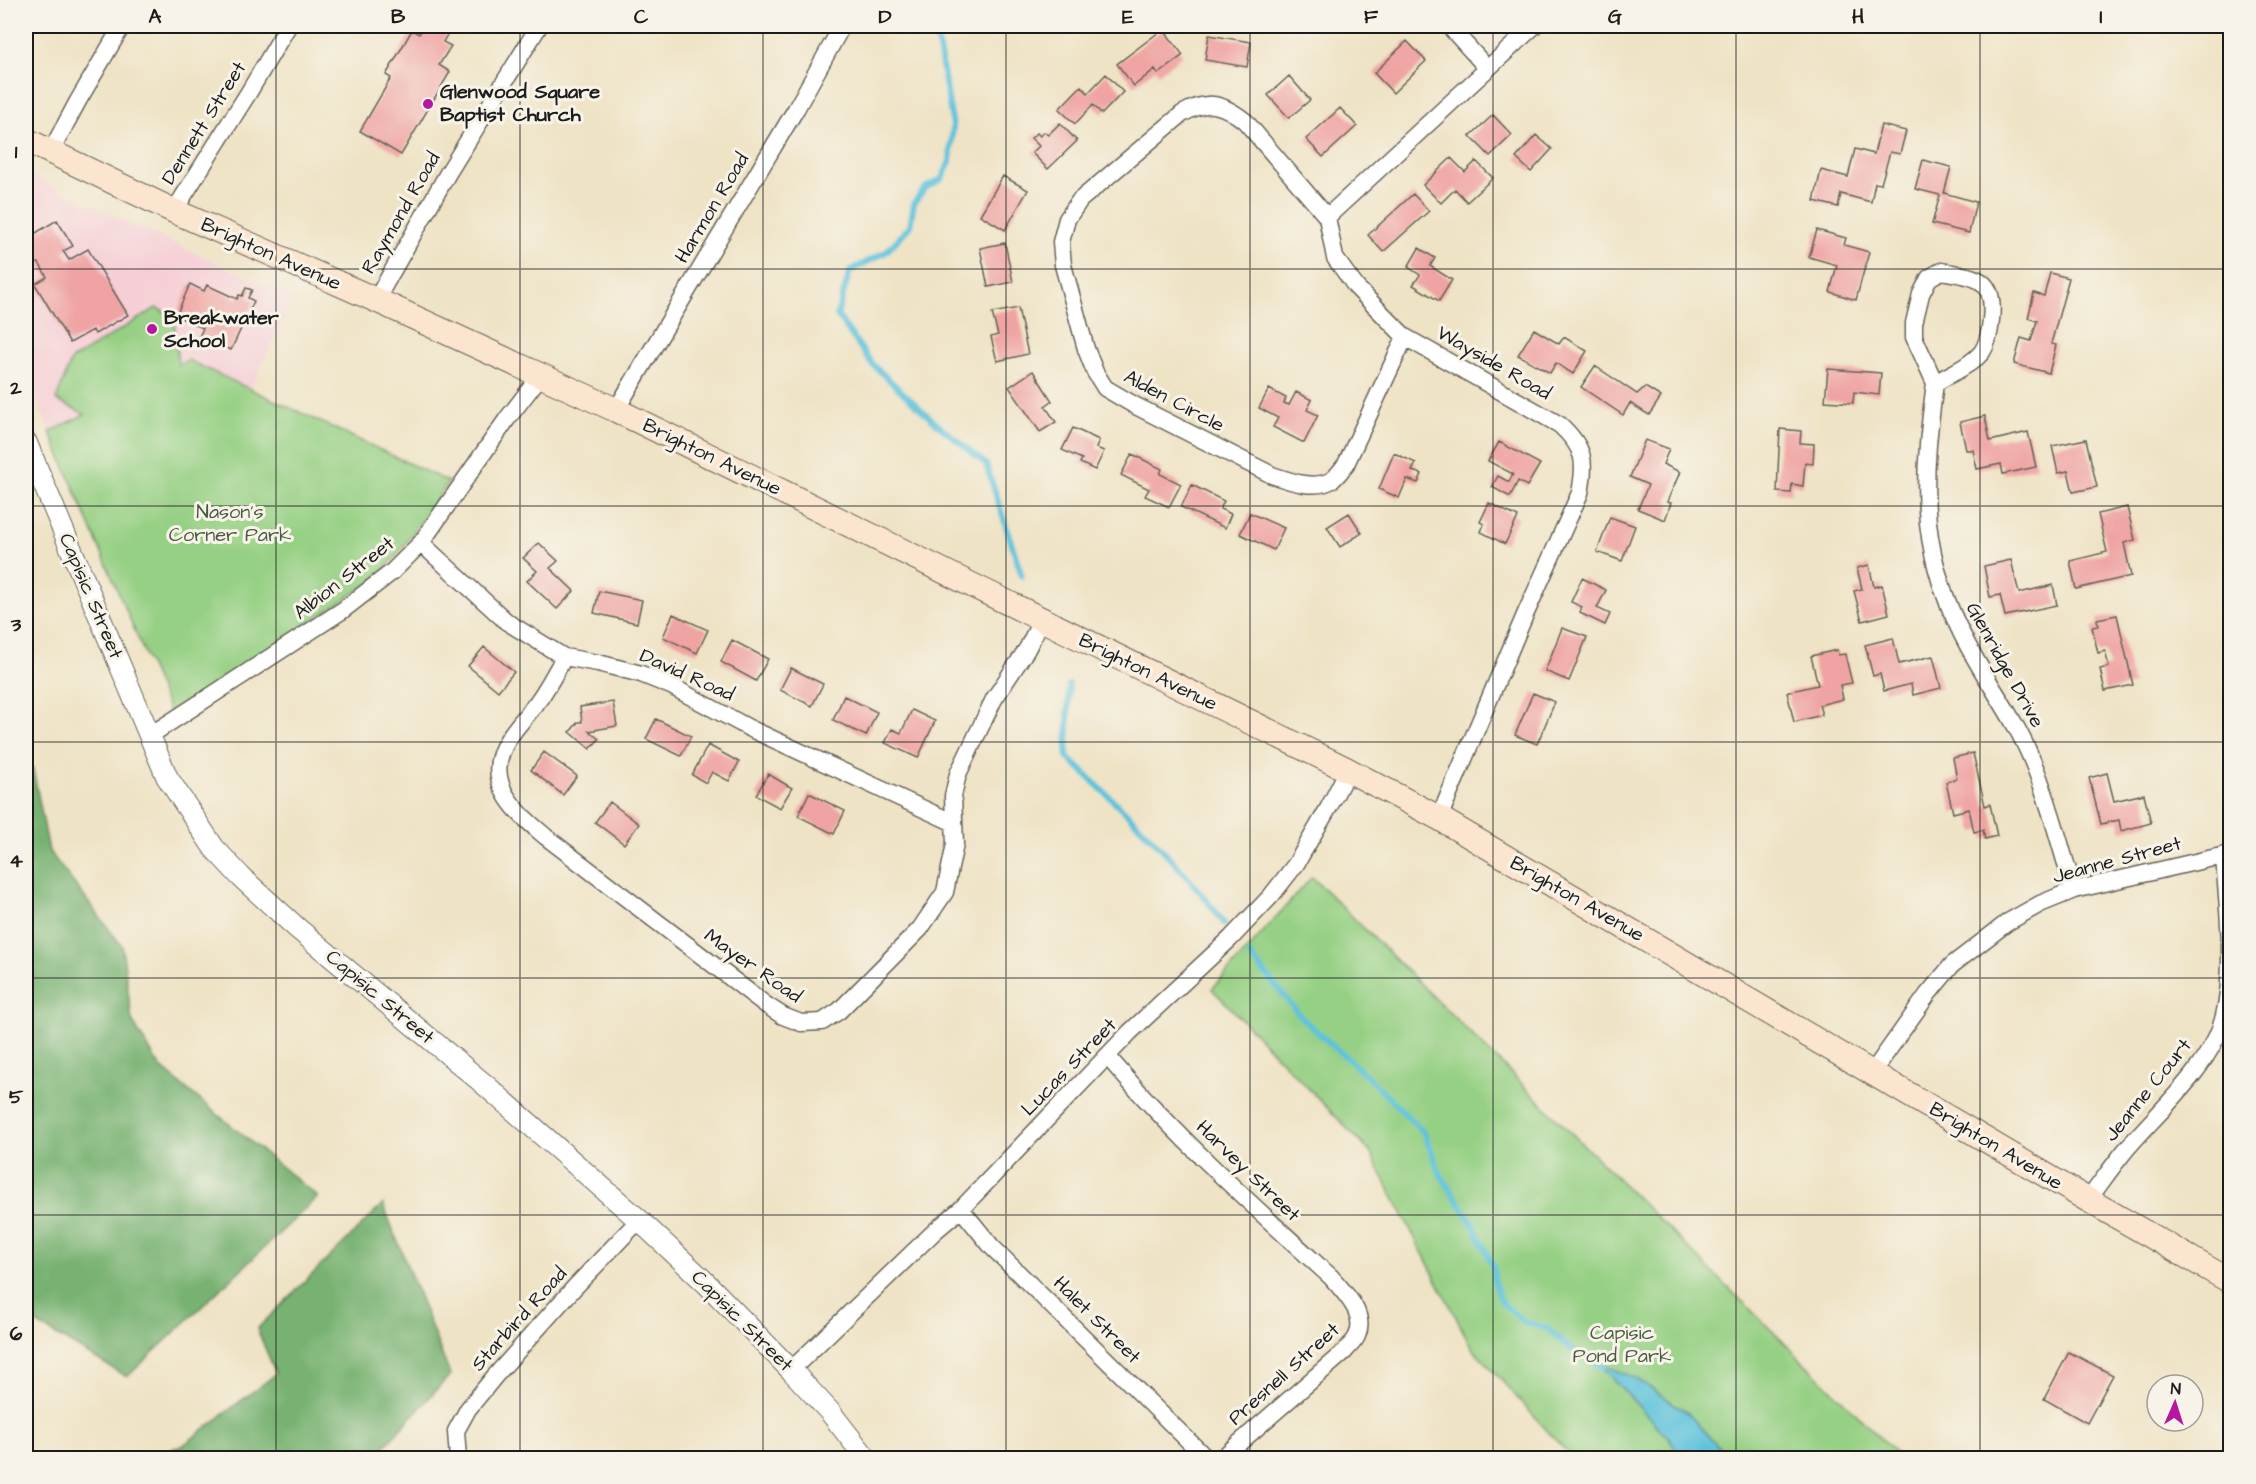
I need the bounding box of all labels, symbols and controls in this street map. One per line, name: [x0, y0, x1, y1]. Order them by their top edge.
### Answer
text: A: [149, 3, 162, 31]
text: B: [391, 3, 406, 31]
text: C: [634, 3, 649, 31]
text: D: [879, 3, 892, 31]
text: E: [1122, 3, 1134, 31]
text: F: [1364, 3, 1379, 31]
text: G: [1608, 3, 1622, 31]
text: H: [1852, 3, 1864, 31]
text: I: [2099, 3, 2103, 31]
street label: Dennett Street: [155, 56, 253, 190]
place label: Glenwood Square Baptist Church: [440, 78, 600, 129]
marker: Glenwood Square Baptist Church: [421, 97, 435, 111]
text: 1: [15, 138, 18, 166]
street label: Raymond Road: [355, 147, 448, 280]
street label: Harmon Road: [668, 148, 756, 268]
street label: Brighton Avenue: [196, 211, 346, 298]
place label: Breakwater School: [163, 304, 280, 355]
street label: Wayside Road: [1431, 319, 1556, 408]
marker: Breakwater School: [145, 322, 159, 336]
street label: Alden Circle: [1119, 363, 1229, 439]
text: 2: [9, 374, 22, 402]
street label: Brighton Avenue: [638, 411, 786, 504]
park label: Nason's Corner Park: [169, 498, 291, 549]
street label: Capisic Street: [52, 529, 130, 663]
street label: Albion Street: [288, 530, 400, 626]
street label: Glenridge Drive: [1958, 597, 2051, 733]
text: 3: [10, 611, 22, 639]
street label: Brighton Avenue: [1074, 626, 1222, 719]
street label: David Road: [635, 642, 739, 708]
street label: Jeanne Street: [2050, 829, 2184, 891]
text: 4: [9, 847, 23, 875]
street label: Brighton Avenue: [1504, 849, 1649, 950]
street label: Mayer Road: [698, 922, 808, 1011]
street label: Capisic Street: [320, 943, 440, 1051]
street label: Lucas Street: [1015, 1012, 1123, 1122]
street label: Jeanne Court: [2098, 1033, 2198, 1147]
text: 5: [9, 1083, 24, 1111]
street label: Brighton Avenue: [1924, 1095, 2068, 1198]
street label: Harvey Street: [1189, 1114, 1306, 1229]
street label: Starbird Road: [465, 1261, 573, 1377]
street label: Capisic Street: [685, 1264, 799, 1378]
street label: Halet Street: [1047, 1270, 1147, 1370]
street label: Presnell Street: [1222, 1316, 1346, 1432]
park label: Capisic Pond Park: [1573, 1319, 1671, 1370]
text: 6: [10, 1320, 23, 1348]
north arrow: [2145, 1373, 2205, 1433]
text: N: [2170, 1378, 2181, 1400]

